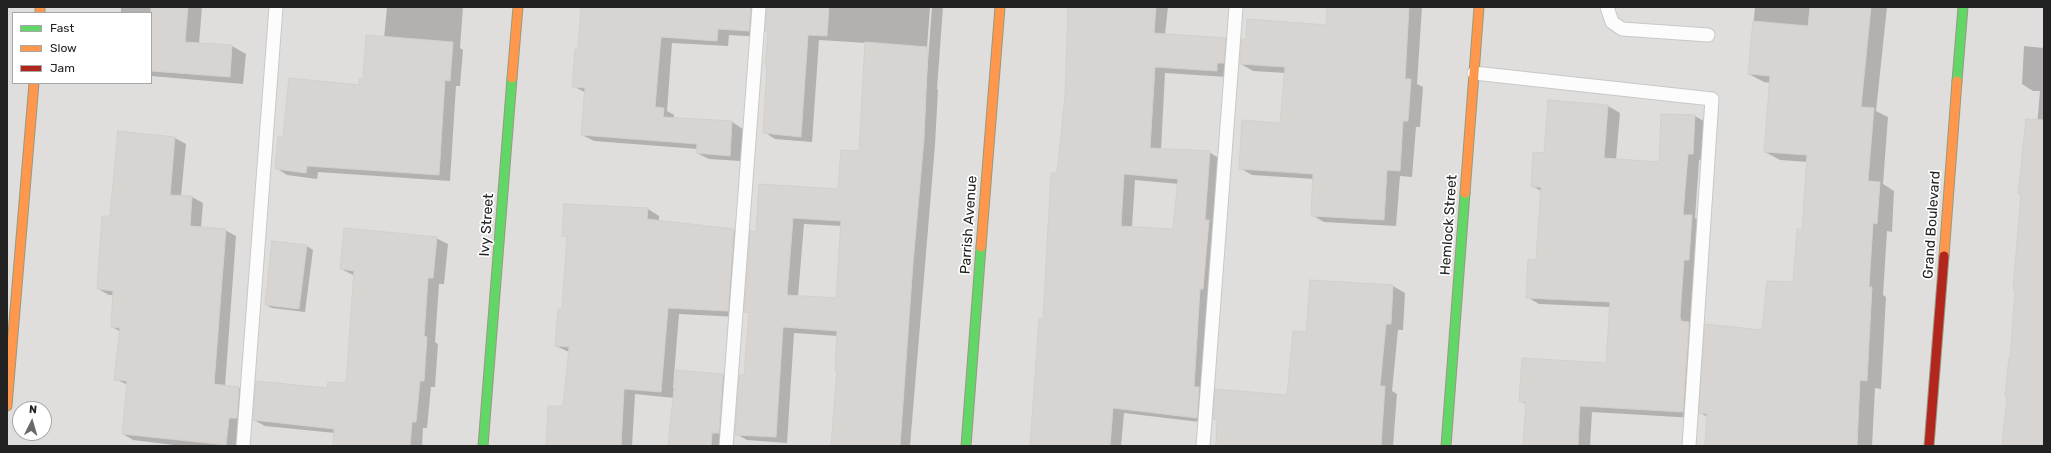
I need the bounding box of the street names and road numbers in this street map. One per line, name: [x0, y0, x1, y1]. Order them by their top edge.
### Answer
street label: Grand Boulevard: [1920, 170, 1944, 280]
street label: Hemlock Street: [1437, 174, 1461, 276]
street label: Parrish Avenue: [957, 175, 981, 275]
street label: Ivy Street: [476, 193, 498, 257]

